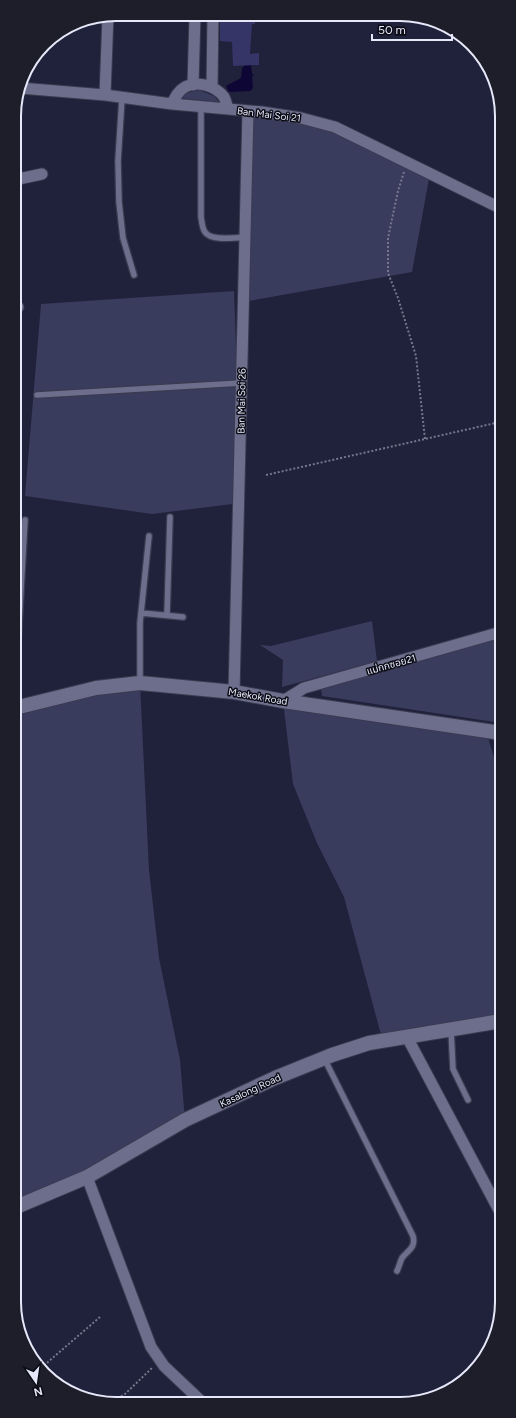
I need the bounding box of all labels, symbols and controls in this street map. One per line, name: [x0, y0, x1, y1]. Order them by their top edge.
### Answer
scale bar: [372, 16, 452, 42]
text: 50 m: [378, 23, 406, 37]
street label: Ban Mai Soi 21: [236, 104, 302, 125]
street label: Ban Mai Soi 26: [234, 368, 249, 434]
street label: แม่กกซอย21: [365, 651, 417, 678]
street label: Maekok Road: [227, 685, 289, 708]
street label: Kasalong Road: [218, 1071, 283, 1110]
north arrow: [16, 1362, 56, 1402]
text: N: [33, 1384, 44, 1399]

